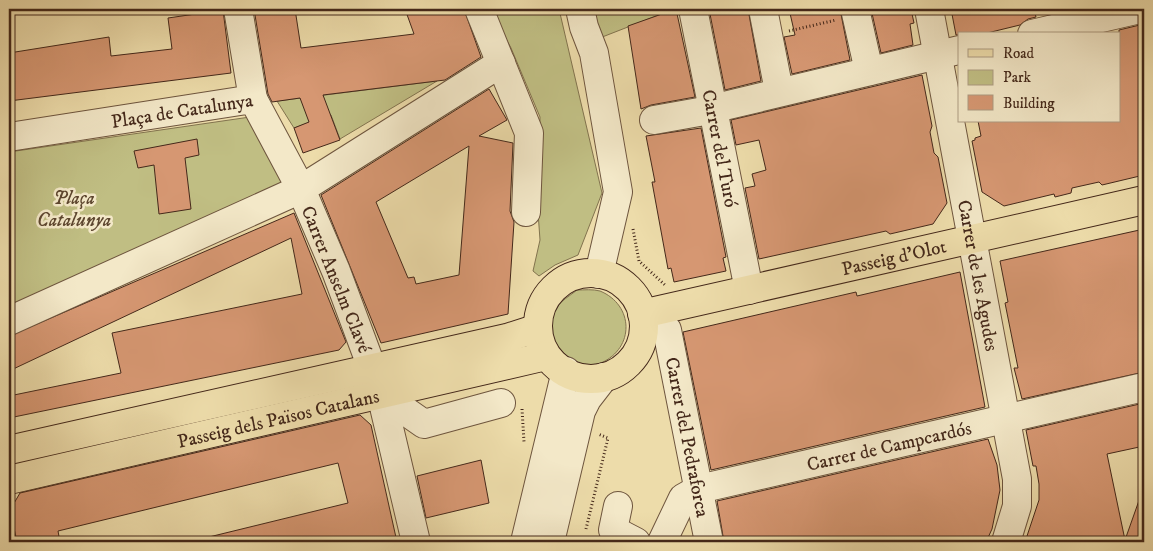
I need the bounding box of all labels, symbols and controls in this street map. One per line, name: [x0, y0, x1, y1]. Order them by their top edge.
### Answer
legend: [958, 32, 1120, 122]
text: Road: [1003, 44, 1035, 63]
text: Park: [1003, 68, 1032, 87]
street label: Carrer del Turó: [696, 88, 742, 209]
street label: Plaça de Catalunya: [110, 89, 255, 134]
text: Building: [1003, 94, 1055, 113]
park label: Plaça Catalunya: [37, 187, 111, 232]
street label: Carrer de les Agudes: [952, 198, 1003, 353]
street label: Carrer Anselm Clavé: [296, 203, 376, 357]
street label: Passeig d'Olot: [839, 235, 948, 281]
street label: Carrer del Pedraforca: [660, 355, 714, 519]
street label: Passeig dels Països Catalans: [175, 385, 381, 454]
street label: Carrer de Campcardós: [805, 417, 974, 477]

